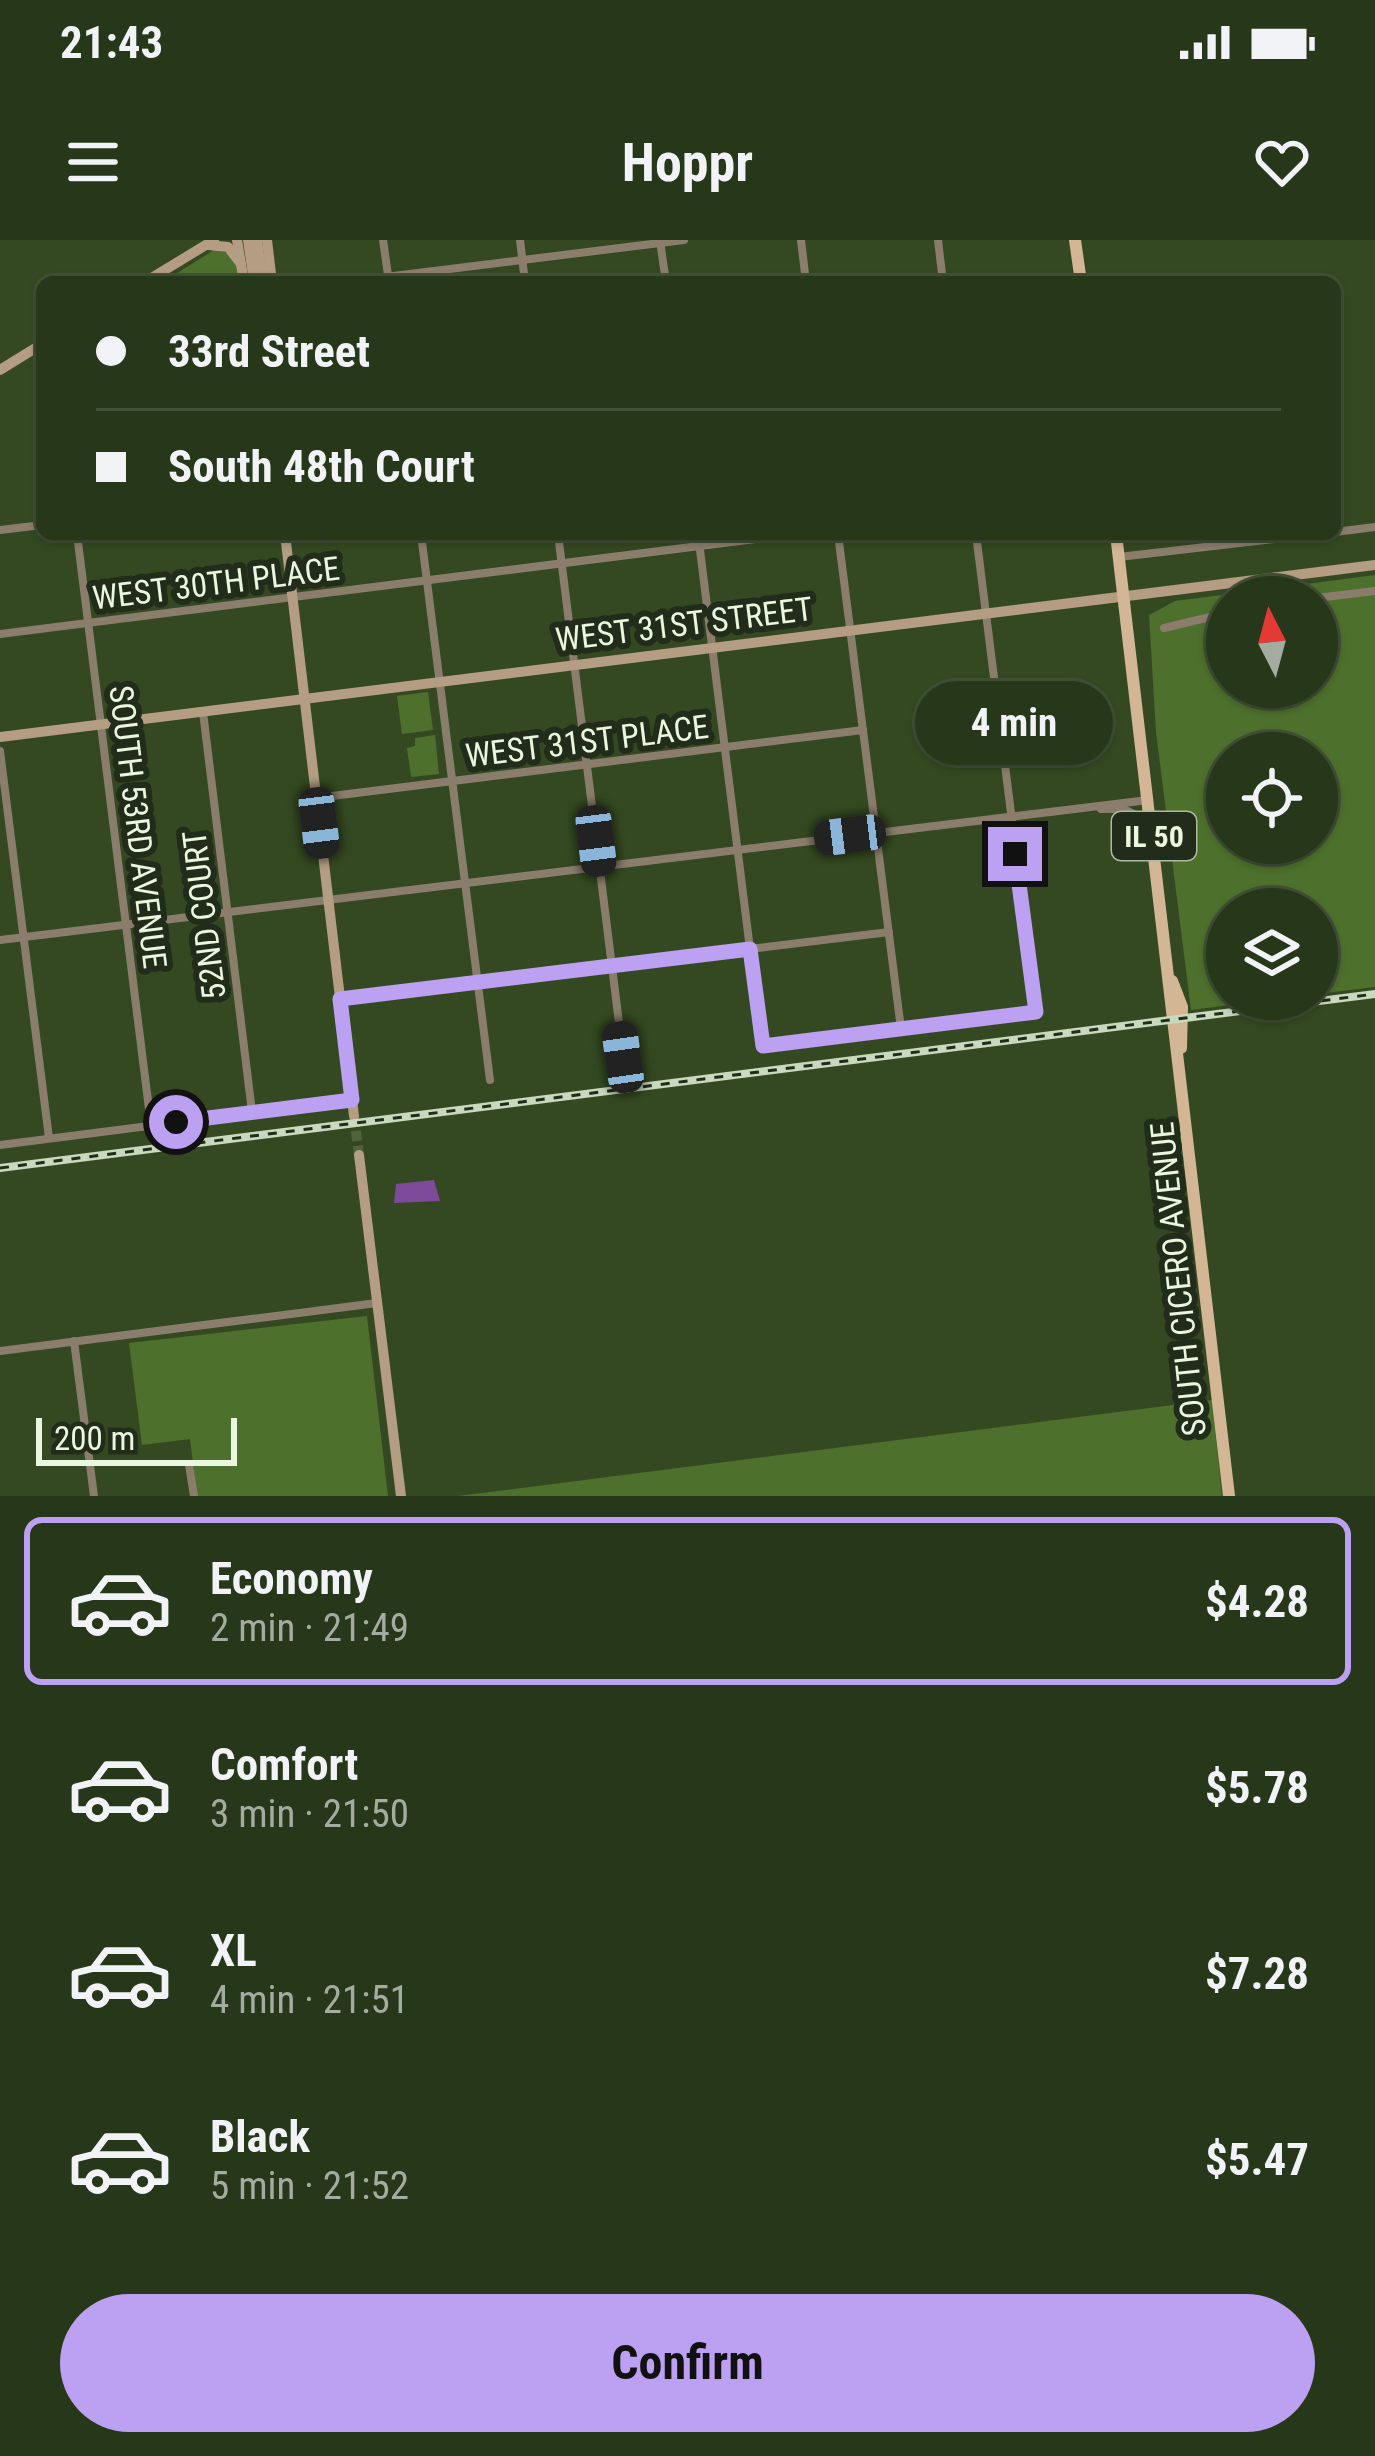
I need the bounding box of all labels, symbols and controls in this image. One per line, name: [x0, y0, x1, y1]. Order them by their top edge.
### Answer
text: 21:43: [60, 16, 163, 69]
icon: menu: [60, 129, 126, 195]
icon: heart: [1249, 129, 1315, 195]
text: Hoppr: [622, 131, 753, 194]
text: 33rd Street: [168, 325, 370, 378]
text: South 48th Court: [168, 440, 475, 493]
street label: WEST 30TH PLACE: [90, 548, 342, 618]
north arrow: [1206, 576, 1338, 708]
map controls: [1206, 576, 1338, 1020]
street label: WEST 31ST STREET: [553, 589, 815, 659]
callout: 4 min: [916, 680, 1114, 764]
street label: SOUTH 53RD AVENUE: [101, 683, 175, 971]
text: 4 min: [971, 700, 1057, 746]
street label: WEST 31ST PLACE: [463, 707, 711, 775]
button: locate: [1206, 732, 1338, 864]
car: [297, 785, 341, 861]
car: [574, 803, 618, 879]
road number: IL 50: [1112, 812, 1196, 860]
car: [812, 813, 888, 857]
route end: [988, 827, 1042, 881]
street label: 52ND COURT: [174, 828, 234, 1002]
button: layers: [1206, 888, 1338, 1020]
car: [600, 1019, 646, 1095]
route start: [149, 1095, 203, 1149]
street label: SOUTH CICERO AVENUE: [1142, 1120, 1214, 1438]
scale bar: [36, 1412, 237, 1465]
text: 200 m: [54, 1419, 135, 1458]
icon: car: [66, 1547, 174, 1655]
text: Economy: [210, 1552, 373, 1605]
text: $4.28: [1205, 1575, 1309, 1628]
text: 2 min · 21:49: [210, 1605, 409, 1651]
icon: car: [66, 1733, 174, 1841]
text: Comfort: [210, 1738, 358, 1791]
text: $5.78: [1205, 1761, 1309, 1814]
text: 3 min · 21:50: [210, 1791, 409, 1837]
icon: car: [66, 1919, 174, 2027]
text: XL: [210, 1924, 257, 1977]
text: $7.28: [1205, 1947, 1309, 2000]
text: 4 min · 21:51: [210, 1977, 409, 2023]
icon: car: [66, 2105, 174, 2213]
text: Black: [210, 2110, 310, 2163]
text: $5.47: [1205, 2133, 1309, 2186]
text: 5 min · 21:52: [210, 2163, 409, 2209]
button: Confirm: [60, 2294, 1315, 2432]

